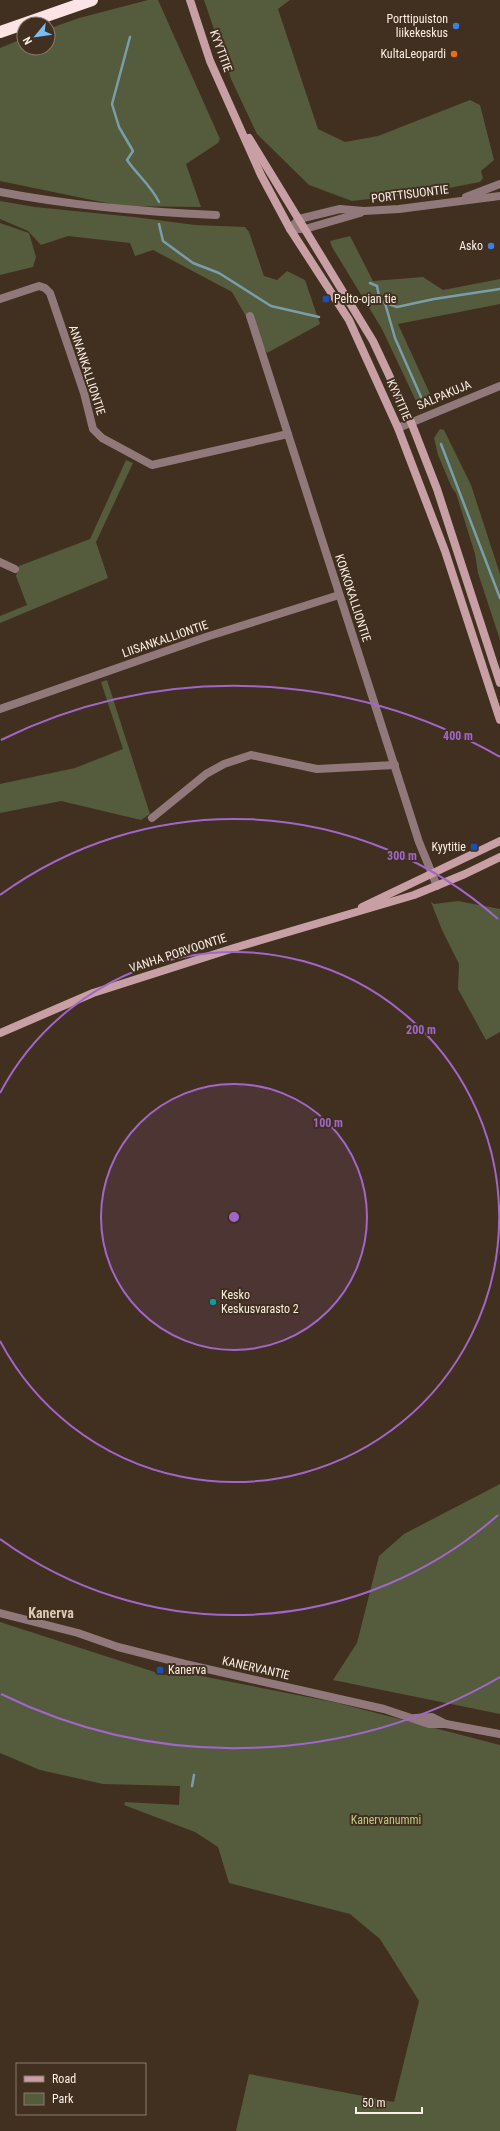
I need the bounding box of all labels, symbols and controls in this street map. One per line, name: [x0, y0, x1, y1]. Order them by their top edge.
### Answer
place label: Porttipuiston liikekeskus: [386, 12, 448, 40]
north arrow: [16, 16, 56, 56]
marker: Porttipuiston liikekeskus: [451, 21, 461, 31]
street label: KYYTITIE: [207, 28, 235, 74]
text: N: [20, 34, 35, 47]
place label: KultaLeopardi: [380, 47, 446, 61]
marker: KultaLeopardi: [449, 49, 459, 59]
street label: PORTTISUONTIE: [370, 182, 450, 206]
place label: Asko: [459, 239, 483, 253]
marker: Asko: [486, 241, 496, 251]
place label: Pelto-ojan tie: [334, 292, 397, 306]
marker: Pelto-ojan tie: [321, 294, 331, 304]
street label: ANNANKALLIONTIE: [66, 323, 108, 417]
street label: KYYTITIE: [384, 377, 414, 423]
street label: SALPAKUJA: [415, 377, 473, 413]
street label: KOKKOKALLIONTIE: [332, 552, 374, 644]
street label: LIISANKALLIONTIE: [120, 618, 210, 660]
text: 400 m: [443, 729, 473, 743]
place label: Kyytitie: [431, 840, 466, 854]
marker: Kyytitie: [469, 842, 479, 852]
text: 300 m: [387, 849, 417, 863]
street label: VANHA PORVOONTIE: [128, 931, 228, 975]
text: 200 m: [406, 1023, 436, 1037]
text: 100 m: [313, 1116, 343, 1130]
centre of rings: [227, 1210, 241, 1224]
place label: Kesko Keskusvarasto 2: [221, 1288, 299, 1316]
marker: Kesko Keskusvarasto 2: [208, 1297, 218, 1307]
district label: Kanerva: [28, 1605, 74, 1621]
street label: KANERVANTIE: [221, 1653, 291, 1683]
place label: Kanerva: [168, 1663, 207, 1677]
marker: Kanerva: [155, 1665, 165, 1675]
park label: Kanervanummi: [351, 1813, 421, 1827]
legend: [16, 2063, 146, 2115]
text: Road: [52, 2072, 76, 2086]
scale bar: [356, 2089, 422, 2115]
text: Park: [52, 2092, 74, 2106]
text: 50 m: [362, 2096, 386, 2110]

